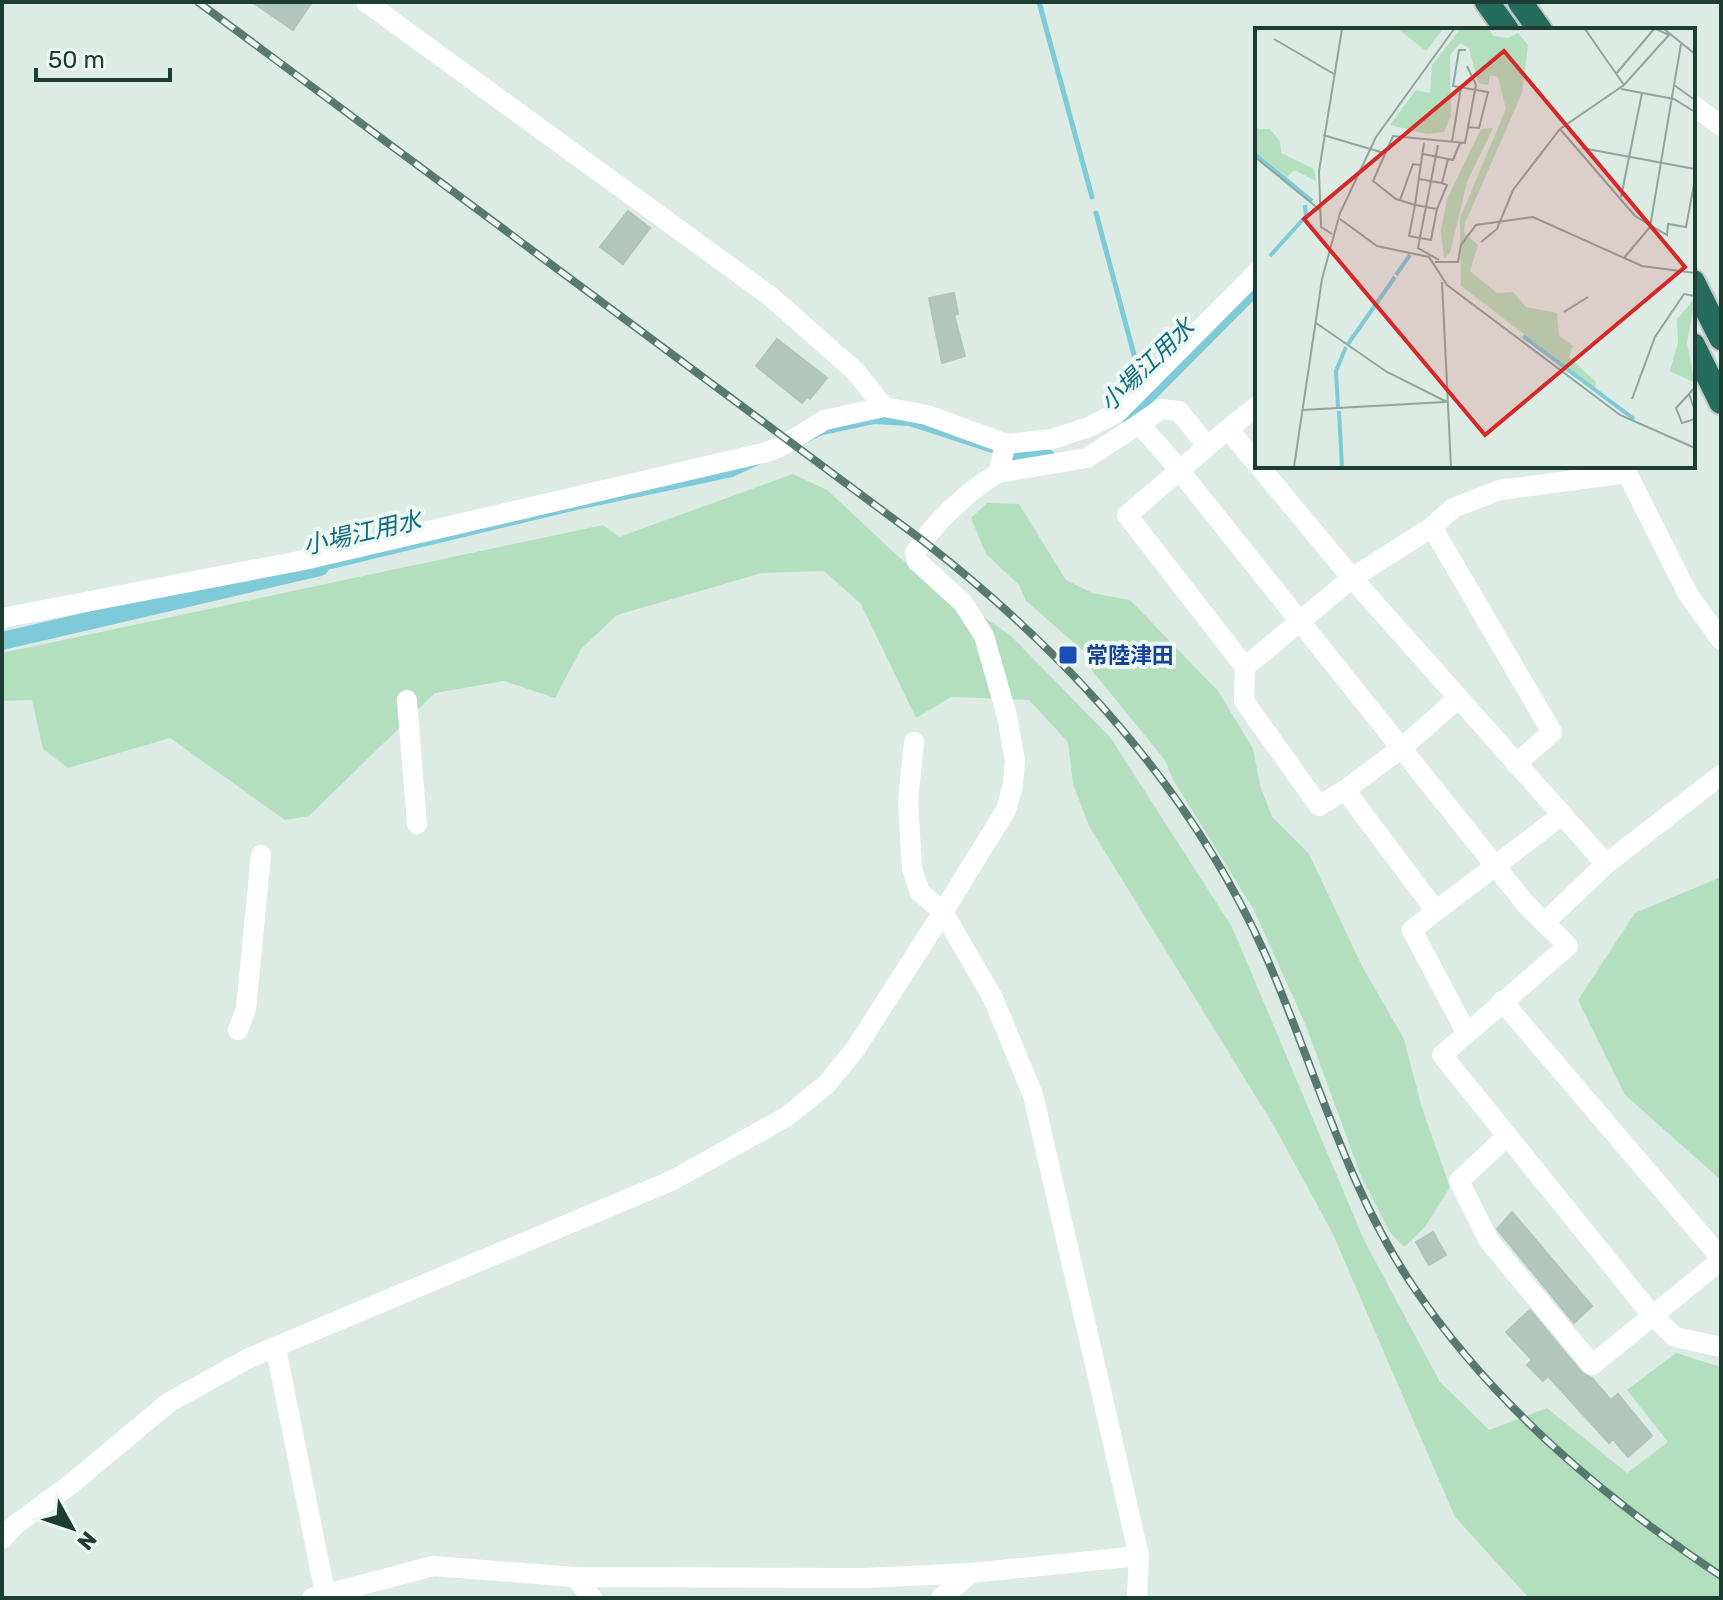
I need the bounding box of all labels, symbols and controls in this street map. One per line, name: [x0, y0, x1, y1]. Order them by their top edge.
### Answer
inset map: [1255, 28, 1695, 468]
scale bar: [36, 32, 170, 82]
text: 50 m: [48, 46, 105, 74]
water label: 小場江用水: [1094, 311, 1202, 417]
water label: 小場江用水: [300, 505, 427, 560]
place label: 常陸津田: [1086, 642, 1174, 669]
marker: 常陸津田: [1057, 644, 1079, 666]
north arrow: [32, 1488, 112, 1568]
text: N: [72, 1526, 102, 1555]

